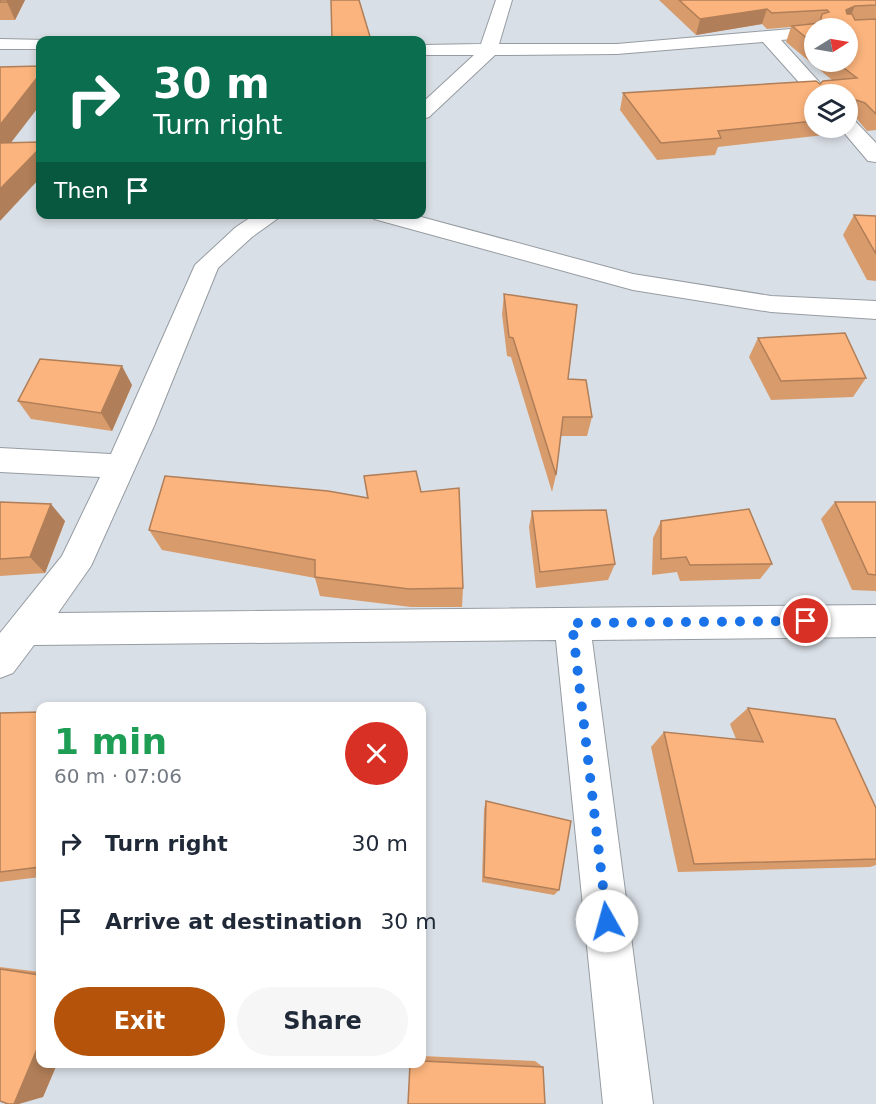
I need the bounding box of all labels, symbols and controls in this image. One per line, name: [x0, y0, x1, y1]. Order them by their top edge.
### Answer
north arrow: [804, 18, 858, 72]
map controls: [804, 18, 858, 138]
text: 30 m: [153, 59, 270, 108]
icon: right: [54, 60, 132, 138]
button: layers: [804, 84, 858, 138]
text: Turn right: [153, 109, 282, 140]
icon: arrive: [121, 174, 154, 207]
text: Then: [54, 178, 109, 203]
pin: [780, 595, 831, 646]
icon: arrive: [789, 604, 822, 637]
text: 1 min: [54, 721, 167, 762]
button: close: [345, 722, 408, 785]
text: 60 m · 07:06: [54, 764, 182, 788]
icon: right: [54, 827, 87, 860]
text: Turn right: [105, 831, 228, 856]
text: 30 m: [352, 831, 408, 856]
position arrow: [575, 889, 639, 953]
icon: arrive: [54, 905, 87, 938]
text: Arrive at destination: [105, 909, 362, 934]
text: 30 m: [380, 909, 437, 934]
button: Exit: [54, 987, 225, 1056]
button: Share: [237, 987, 408, 1056]

